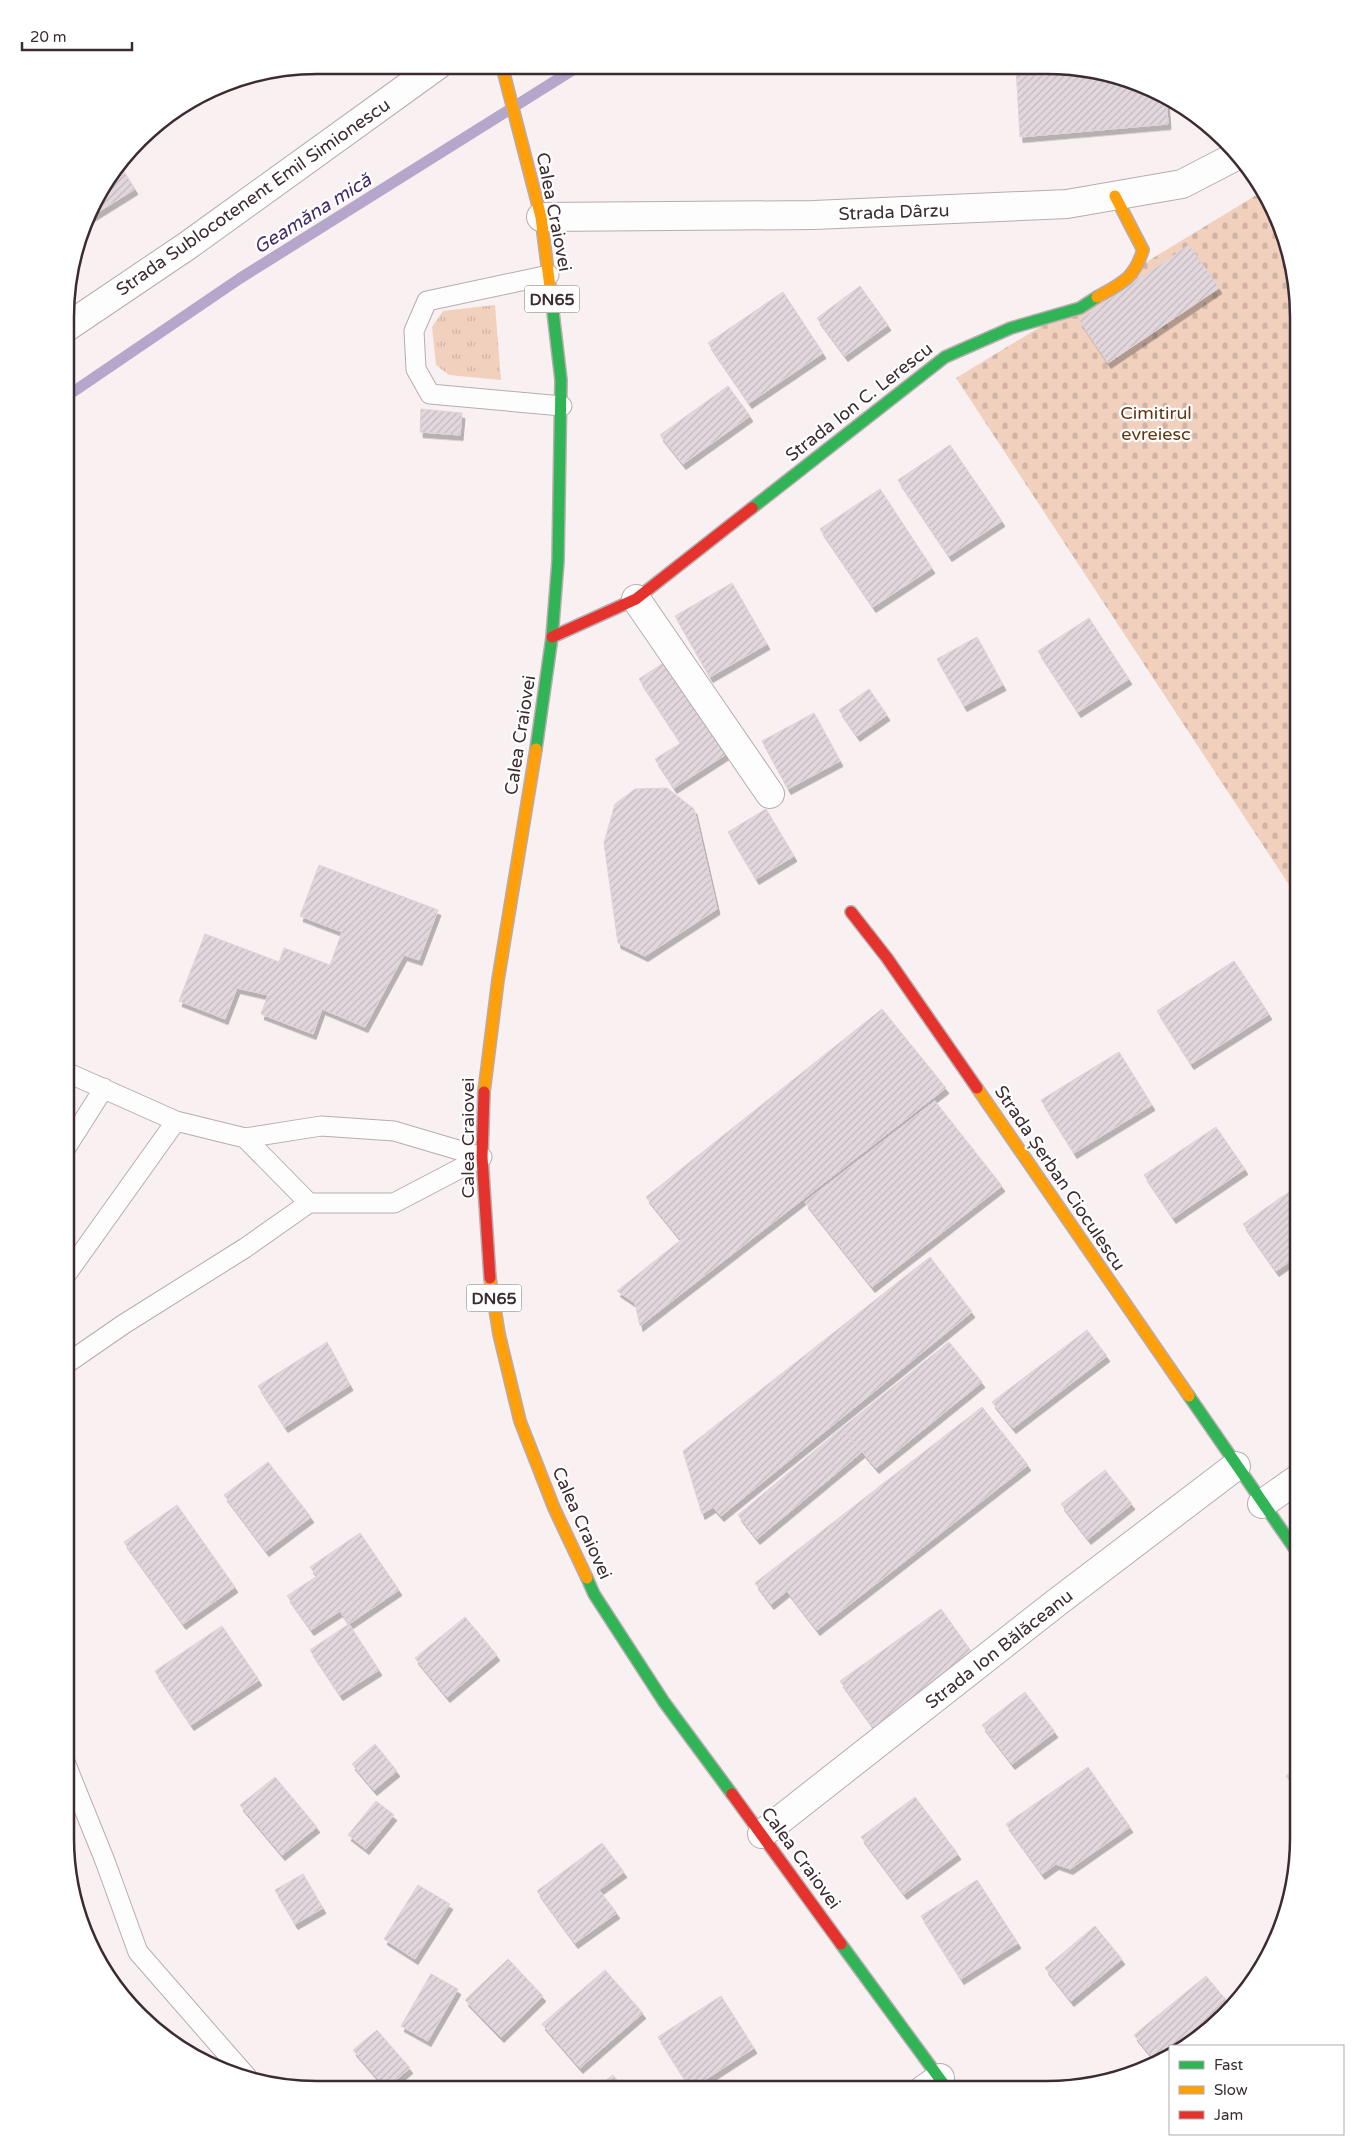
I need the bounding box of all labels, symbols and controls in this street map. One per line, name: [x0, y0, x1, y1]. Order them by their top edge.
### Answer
scale bar: [22, 20, 132, 52]
text: 20 m: [30, 28, 67, 46]
street label: Strada Sublocotenent Emil Simionescu: [112, 94, 394, 300]
street label: Calea Craiovei: [532, 151, 576, 273]
water label: Geamăna mică: [250, 168, 376, 259]
street label: Strada Dârzu: [838, 199, 950, 225]
road number: DN65: [524, 286, 580, 312]
street label: Strada Ion C. Lerescu: [781, 338, 937, 466]
park label: Cimitirul evreiesc: [1120, 402, 1192, 445]
street label: Calea Craiovei: [500, 674, 540, 796]
street label: Calea Craiovei: [457, 1078, 479, 1198]
street label: Strada Șerban Cioculescu: [990, 1081, 1130, 1275]
road number: DN65: [466, 1285, 522, 1312]
street label: Calea Craiovei: [547, 1463, 617, 1583]
street label: Strada Ion Bălăceanu: [921, 1585, 1077, 1713]
street label: Calea Craiovei: [757, 1803, 845, 1913]
legend: [1169, 2045, 1344, 2135]
text: Fast: [1214, 2056, 1244, 2074]
text: Slow: [1214, 2081, 1248, 2099]
text: Jam: [1214, 2106, 1243, 2124]

